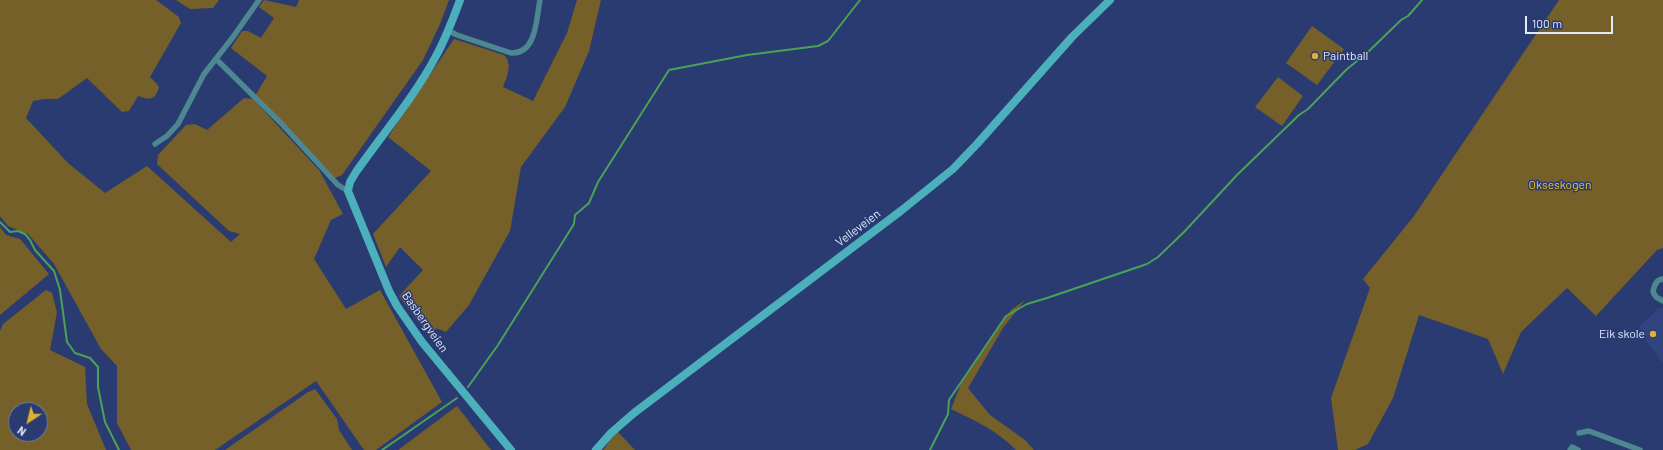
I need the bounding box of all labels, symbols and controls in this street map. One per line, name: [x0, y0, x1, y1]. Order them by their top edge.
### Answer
scale bar: [1527, 8, 1615, 34]
text: 100 m: [1532, 16, 1562, 30]
place label: Paintball: [1323, 49, 1368, 63]
marker: Paintball: [1310, 51, 1320, 61]
park label: Okseskogen: [1529, 178, 1591, 192]
street label: Velleveien: [833, 206, 883, 250]
street label: Basbergveien: [399, 289, 451, 355]
place label: Eik skole: [1599, 327, 1645, 341]
marker: Eik skole: [1648, 329, 1658, 339]
north arrow: [8, 402, 48, 442]
text: N: [15, 424, 28, 439]

